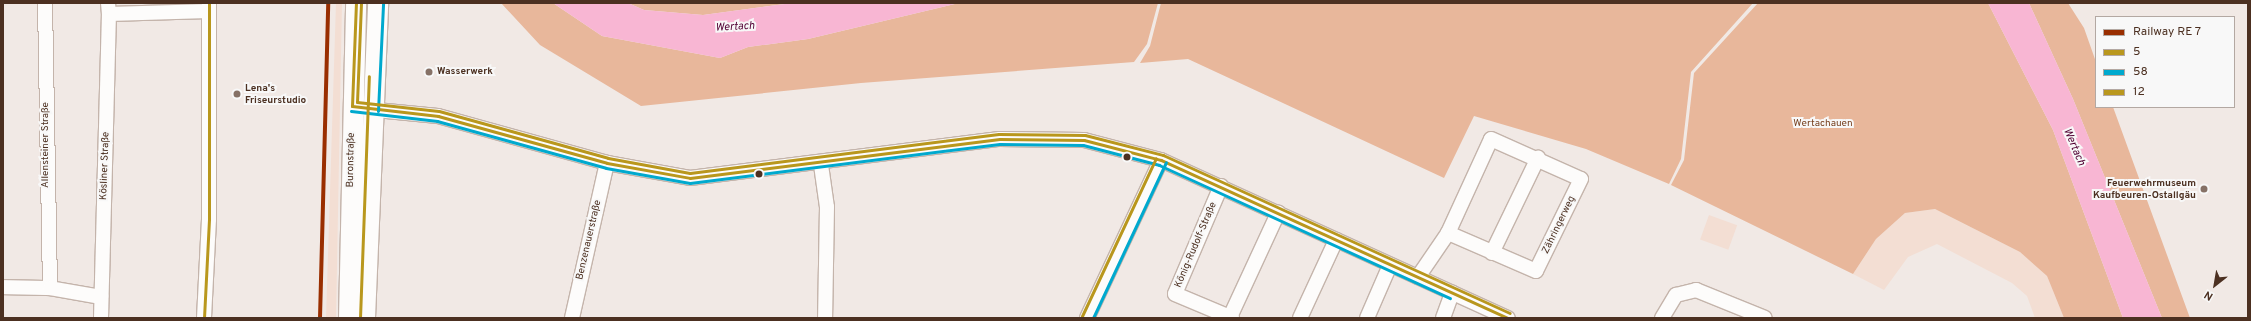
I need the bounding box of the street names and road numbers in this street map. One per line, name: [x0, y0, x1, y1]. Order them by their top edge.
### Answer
street label: Allensteiner Straße: [40, 102, 52, 188]
street label: Kösliner Straße: [98, 132, 112, 200]
street label: Buronstraße: [345, 132, 357, 188]
street label: Zähringerweg: [1540, 194, 1578, 256]
street label: Benzenauerstraße: [574, 199, 604, 281]
street label: König-Rudolf-Straße: [1173, 200, 1219, 290]

